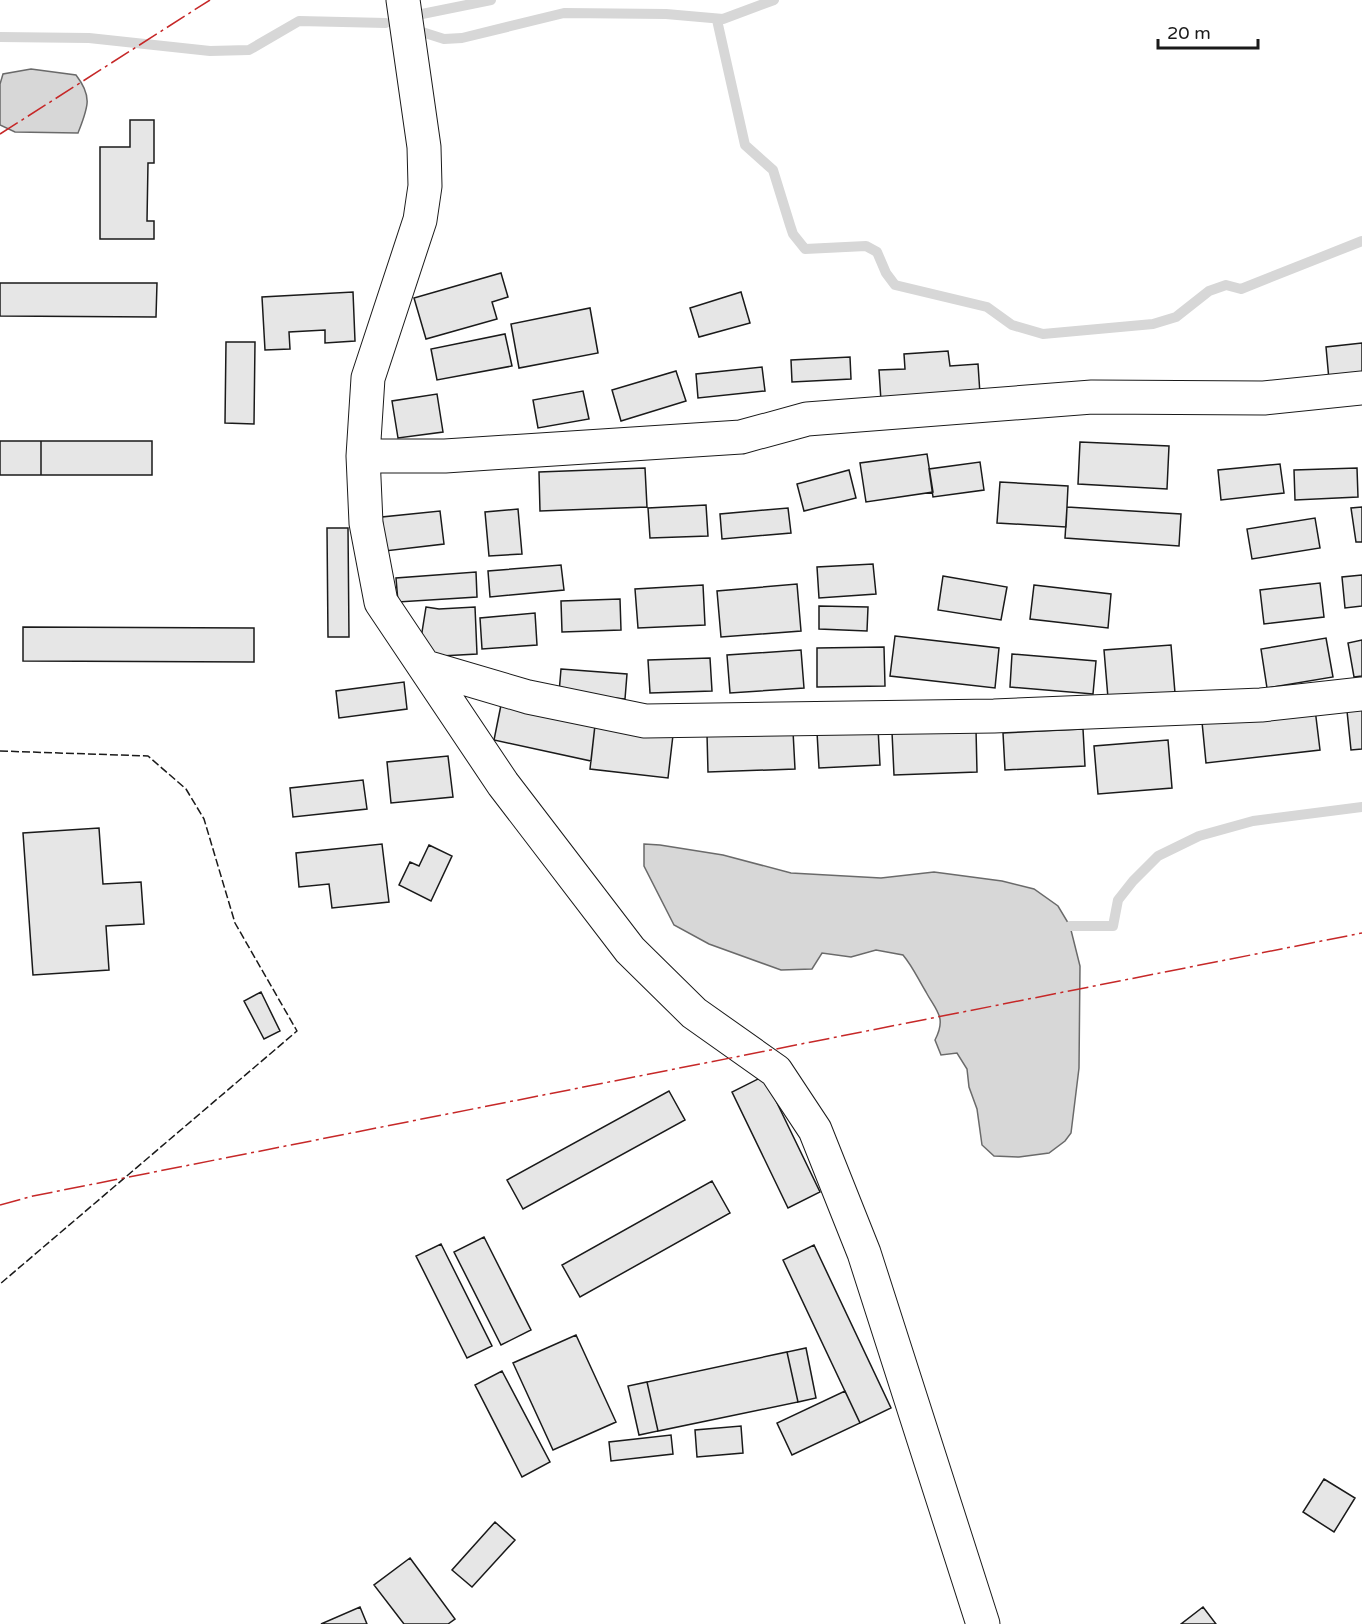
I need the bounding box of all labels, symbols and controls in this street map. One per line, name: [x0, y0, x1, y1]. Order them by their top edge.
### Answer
scale bar: [1158, 12, 1258, 50]
text: 20 m: [1167, 22, 1211, 44]

